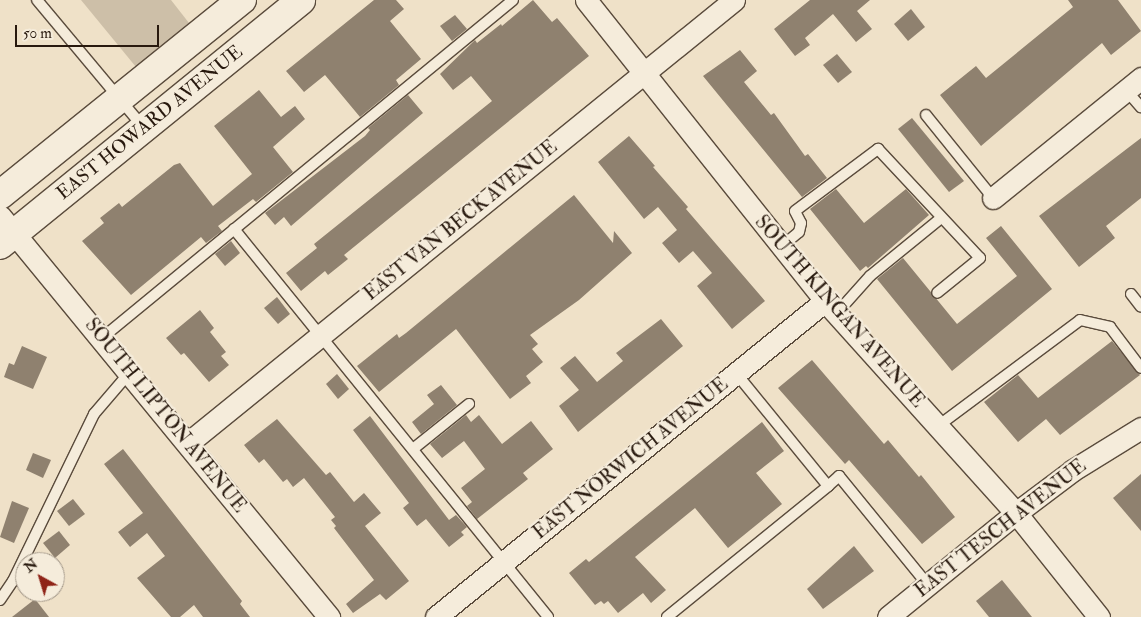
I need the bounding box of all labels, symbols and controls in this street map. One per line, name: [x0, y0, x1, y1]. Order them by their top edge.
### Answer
scale bar: [18, 15, 161, 47]
text: 50 m: [23, 24, 52, 43]
street label: EAST HOWARD AVENUE: [52, 41, 248, 205]
street label: EAST VAN BECK AVENUE: [360, 136, 562, 306]
street label: SOUTH KINGAN AVENUE: [749, 211, 929, 413]
street label: SOUTH LIPTON AVENUE: [80, 314, 250, 518]
street label: EAST NORWICH AVENUE: [529, 373, 733, 545]
street label: EAST TESCH AVENUE: [911, 455, 1091, 603]
north arrow: [15, 552, 65, 602]
text: N: [21, 555, 41, 576]

